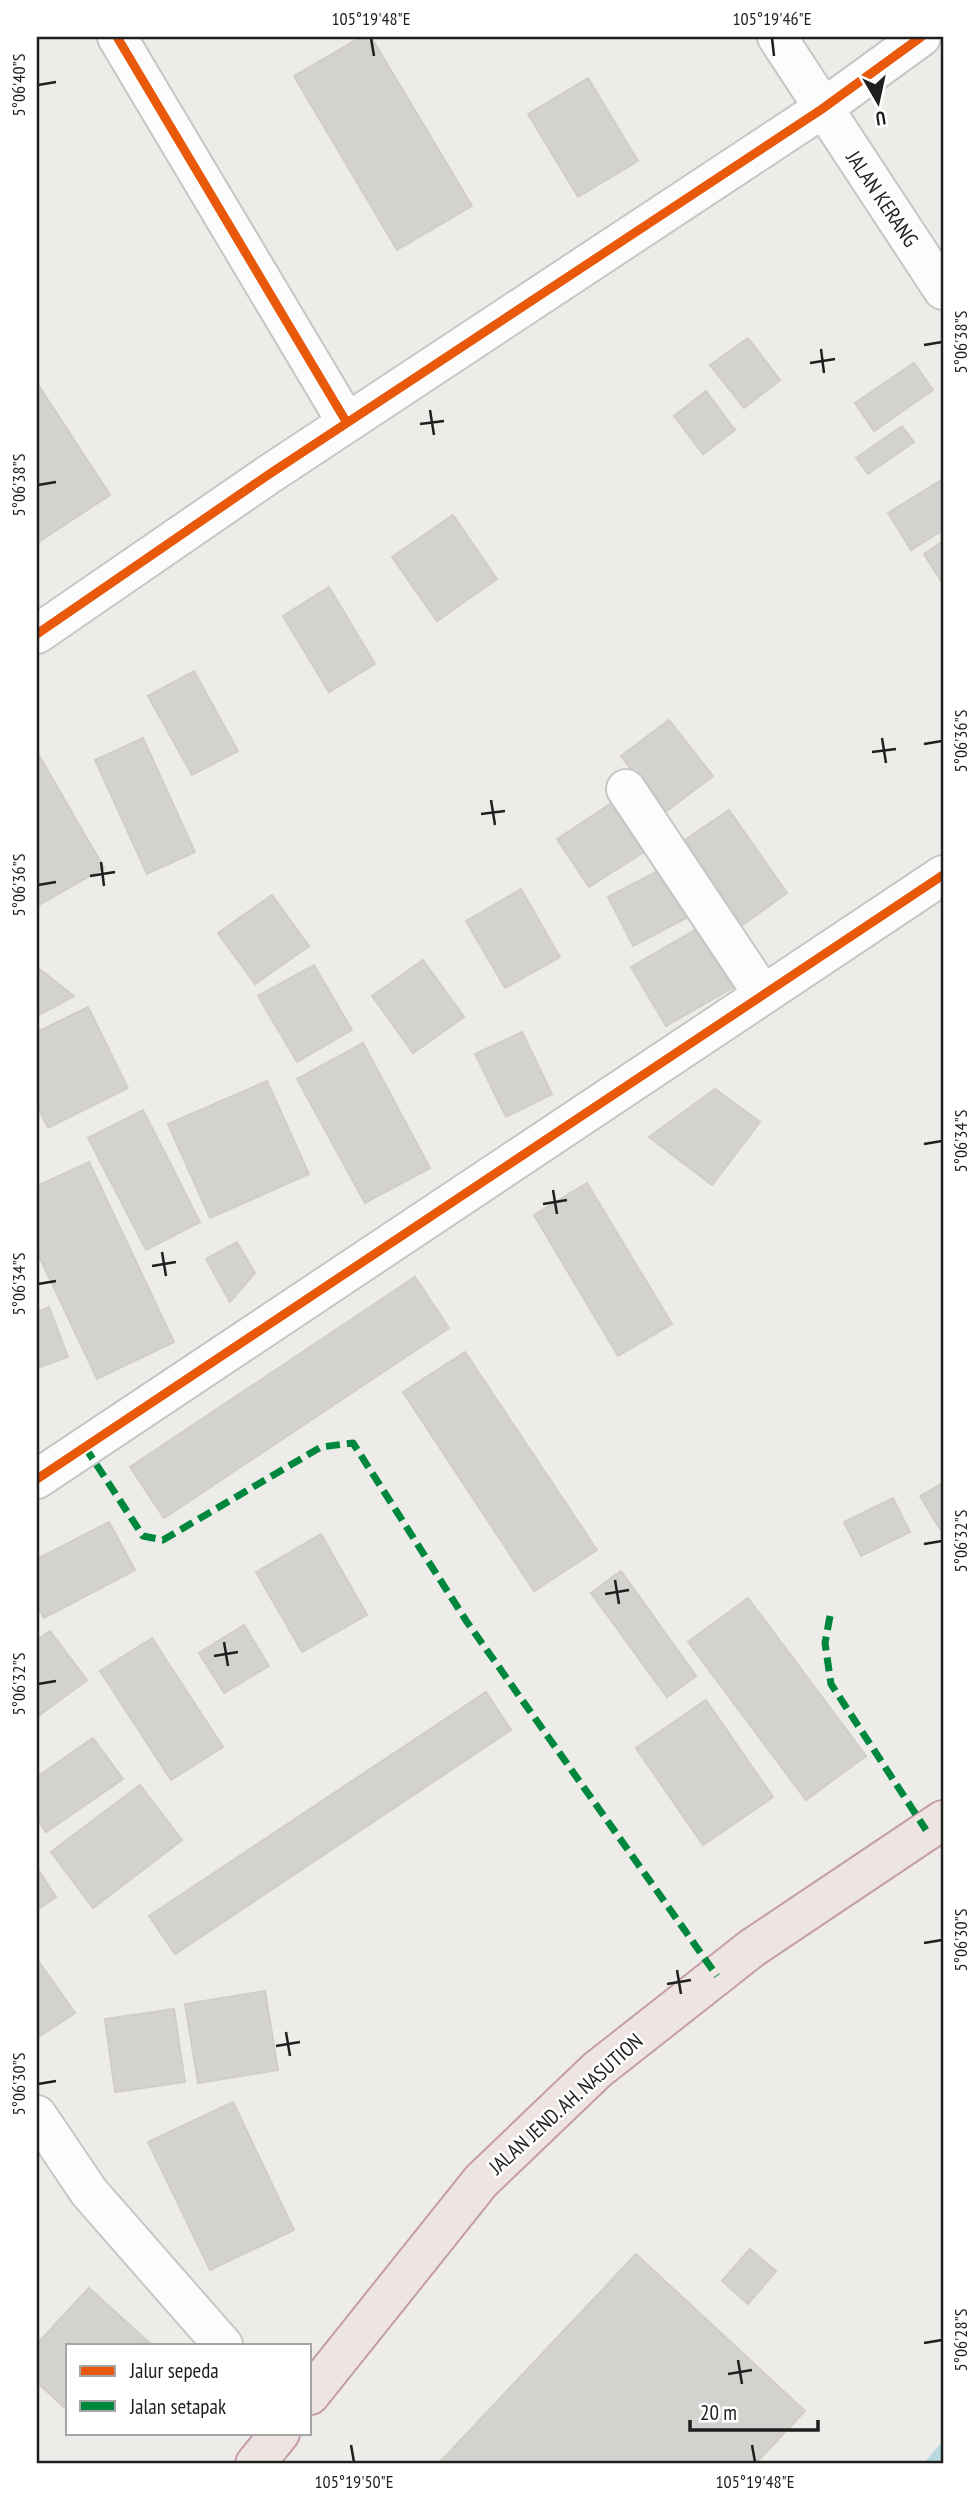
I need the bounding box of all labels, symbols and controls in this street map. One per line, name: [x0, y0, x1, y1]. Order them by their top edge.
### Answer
text: 105°19'48"E: [332, 7, 410, 30]
text: 105°19'46"E: [733, 7, 811, 30]
text: 5°06'40"S: [7, 53, 30, 116]
north arrow: [844, 66, 914, 136]
text: U: [874, 106, 887, 131]
street label: JALAN KERANG: [840, 145, 924, 252]
text: 5°06'38"S: [949, 310, 972, 373]
text: 5°06'38"S: [7, 453, 30, 516]
text: 5°06'36"S: [949, 709, 972, 772]
text: 5°06'36"S: [7, 853, 30, 916]
text: 5°06'34"S: [949, 1109, 972, 1172]
text: 5°06'34"S: [7, 1252, 30, 1315]
text: 5°06'32"S: [949, 1509, 972, 1572]
text: 5°06'32"S: [7, 1652, 30, 1715]
text: 5°06'30"S: [949, 1908, 972, 1971]
street label: JALAN JEND. AH. NASUTION: [482, 2027, 648, 2181]
text: 5°06'30"S: [7, 2052, 30, 2115]
text: 5°06'28"S: [949, 2308, 972, 2371]
legend: [66, 2344, 312, 2434]
text: Jalur sepeda: [129, 2357, 219, 2384]
scale bar: [690, 2389, 817, 2433]
text: Jalan setapak: [129, 2393, 226, 2420]
text: 20 m: [700, 2399, 737, 2426]
text: 105°19'50"E: [315, 2470, 393, 2493]
text: 105°19'48"E: [716, 2470, 794, 2493]

